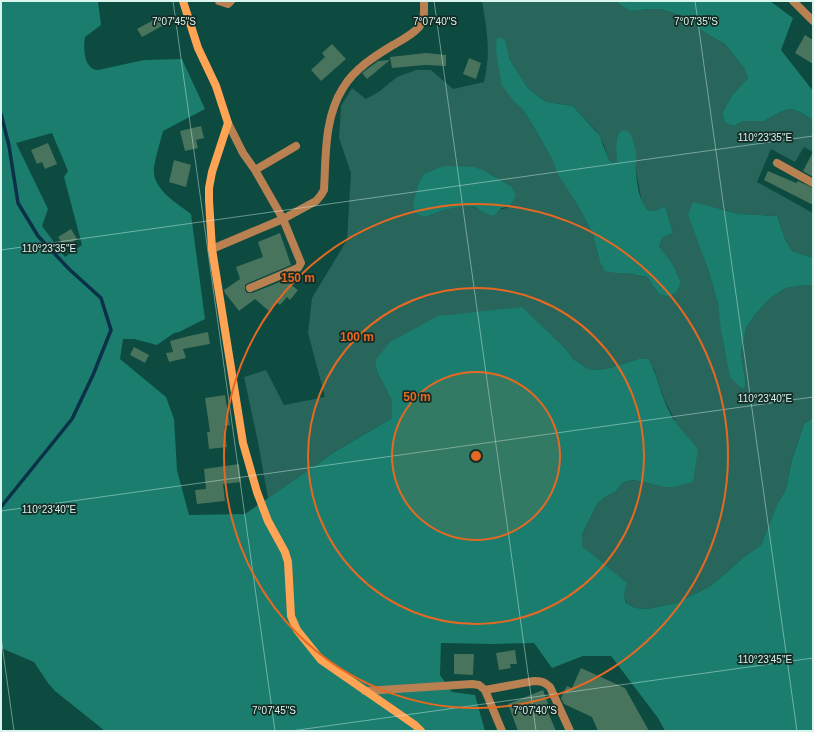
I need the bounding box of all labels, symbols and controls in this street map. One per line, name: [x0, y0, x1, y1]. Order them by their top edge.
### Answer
text: 7°07'45"S: [152, 16, 196, 27]
text: 7°07'40"S: [413, 16, 457, 27]
text: 7°07'35"S: [674, 16, 718, 27]
text: 110°23'35"E: [738, 132, 792, 143]
text: 110°23'35"E: [22, 243, 76, 254]
text: 150 m: [281, 271, 315, 285]
text: 100 m: [340, 330, 374, 344]
text: 50 m: [403, 390, 431, 404]
text: 110°23'40"E: [738, 393, 792, 404]
centre of rings: [469, 449, 483, 463]
text: 110°23'40"E: [22, 504, 76, 515]
text: 110°23'45"E: [738, 654, 792, 665]
text: 7°07'45"S: [252, 705, 296, 716]
text: 7°07'40"S: [513, 705, 557, 716]

